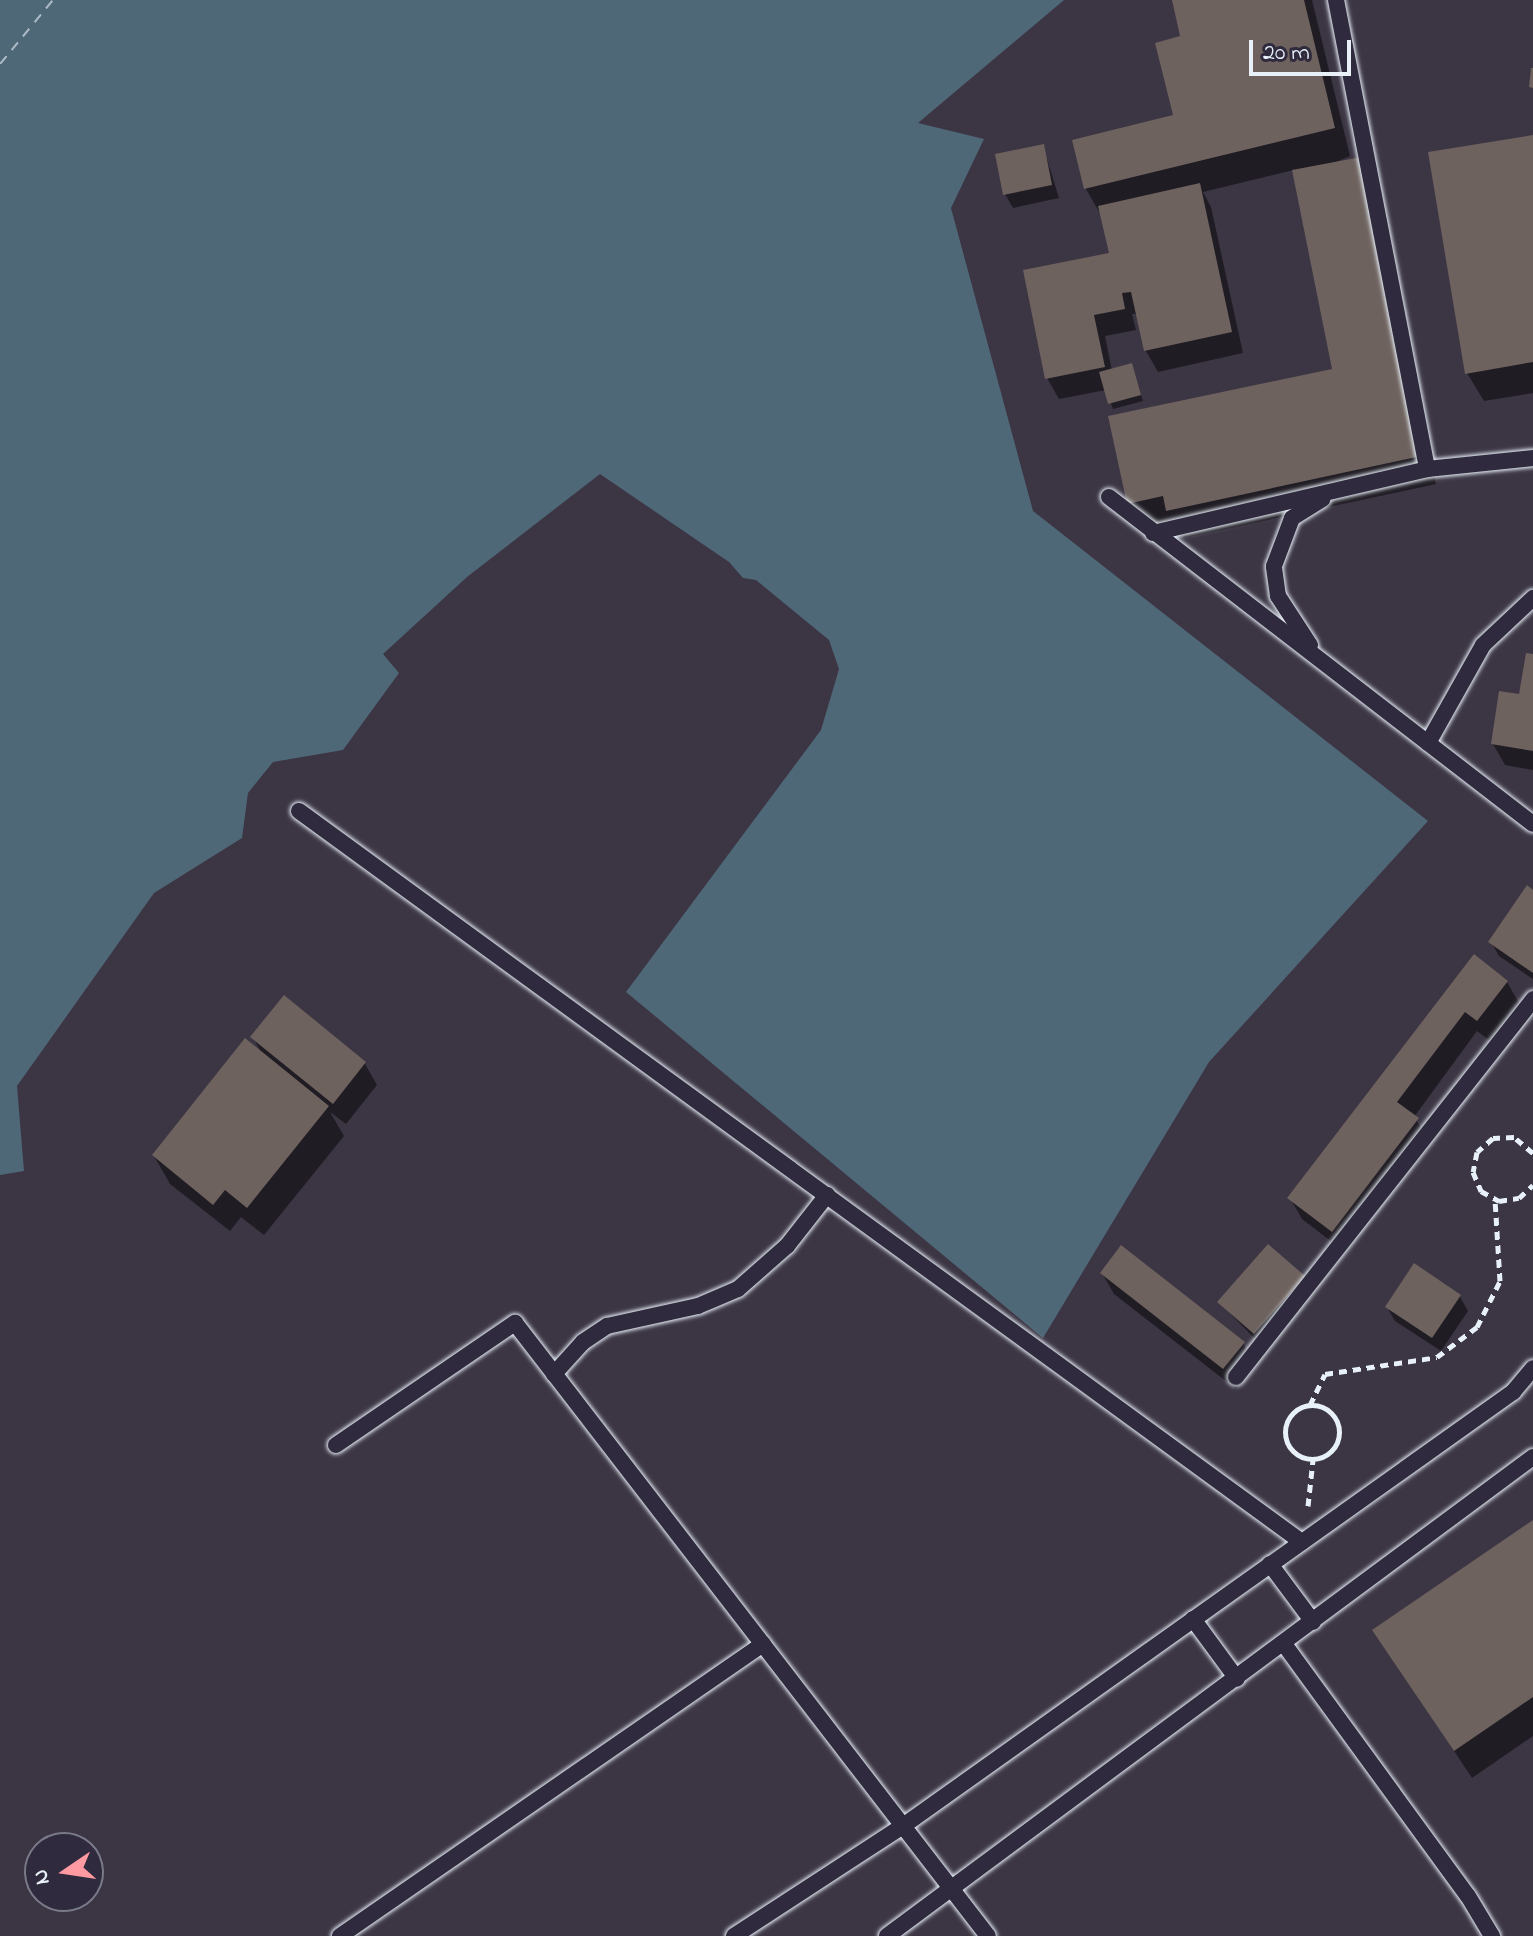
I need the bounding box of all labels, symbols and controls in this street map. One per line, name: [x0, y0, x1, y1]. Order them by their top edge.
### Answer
scale bar: [1253, 24, 1355, 74]
text: 20 m: [1263, 36, 1310, 71]
north arrow: [24, 1832, 104, 1912]
text: N: [25, 1866, 60, 1888]

